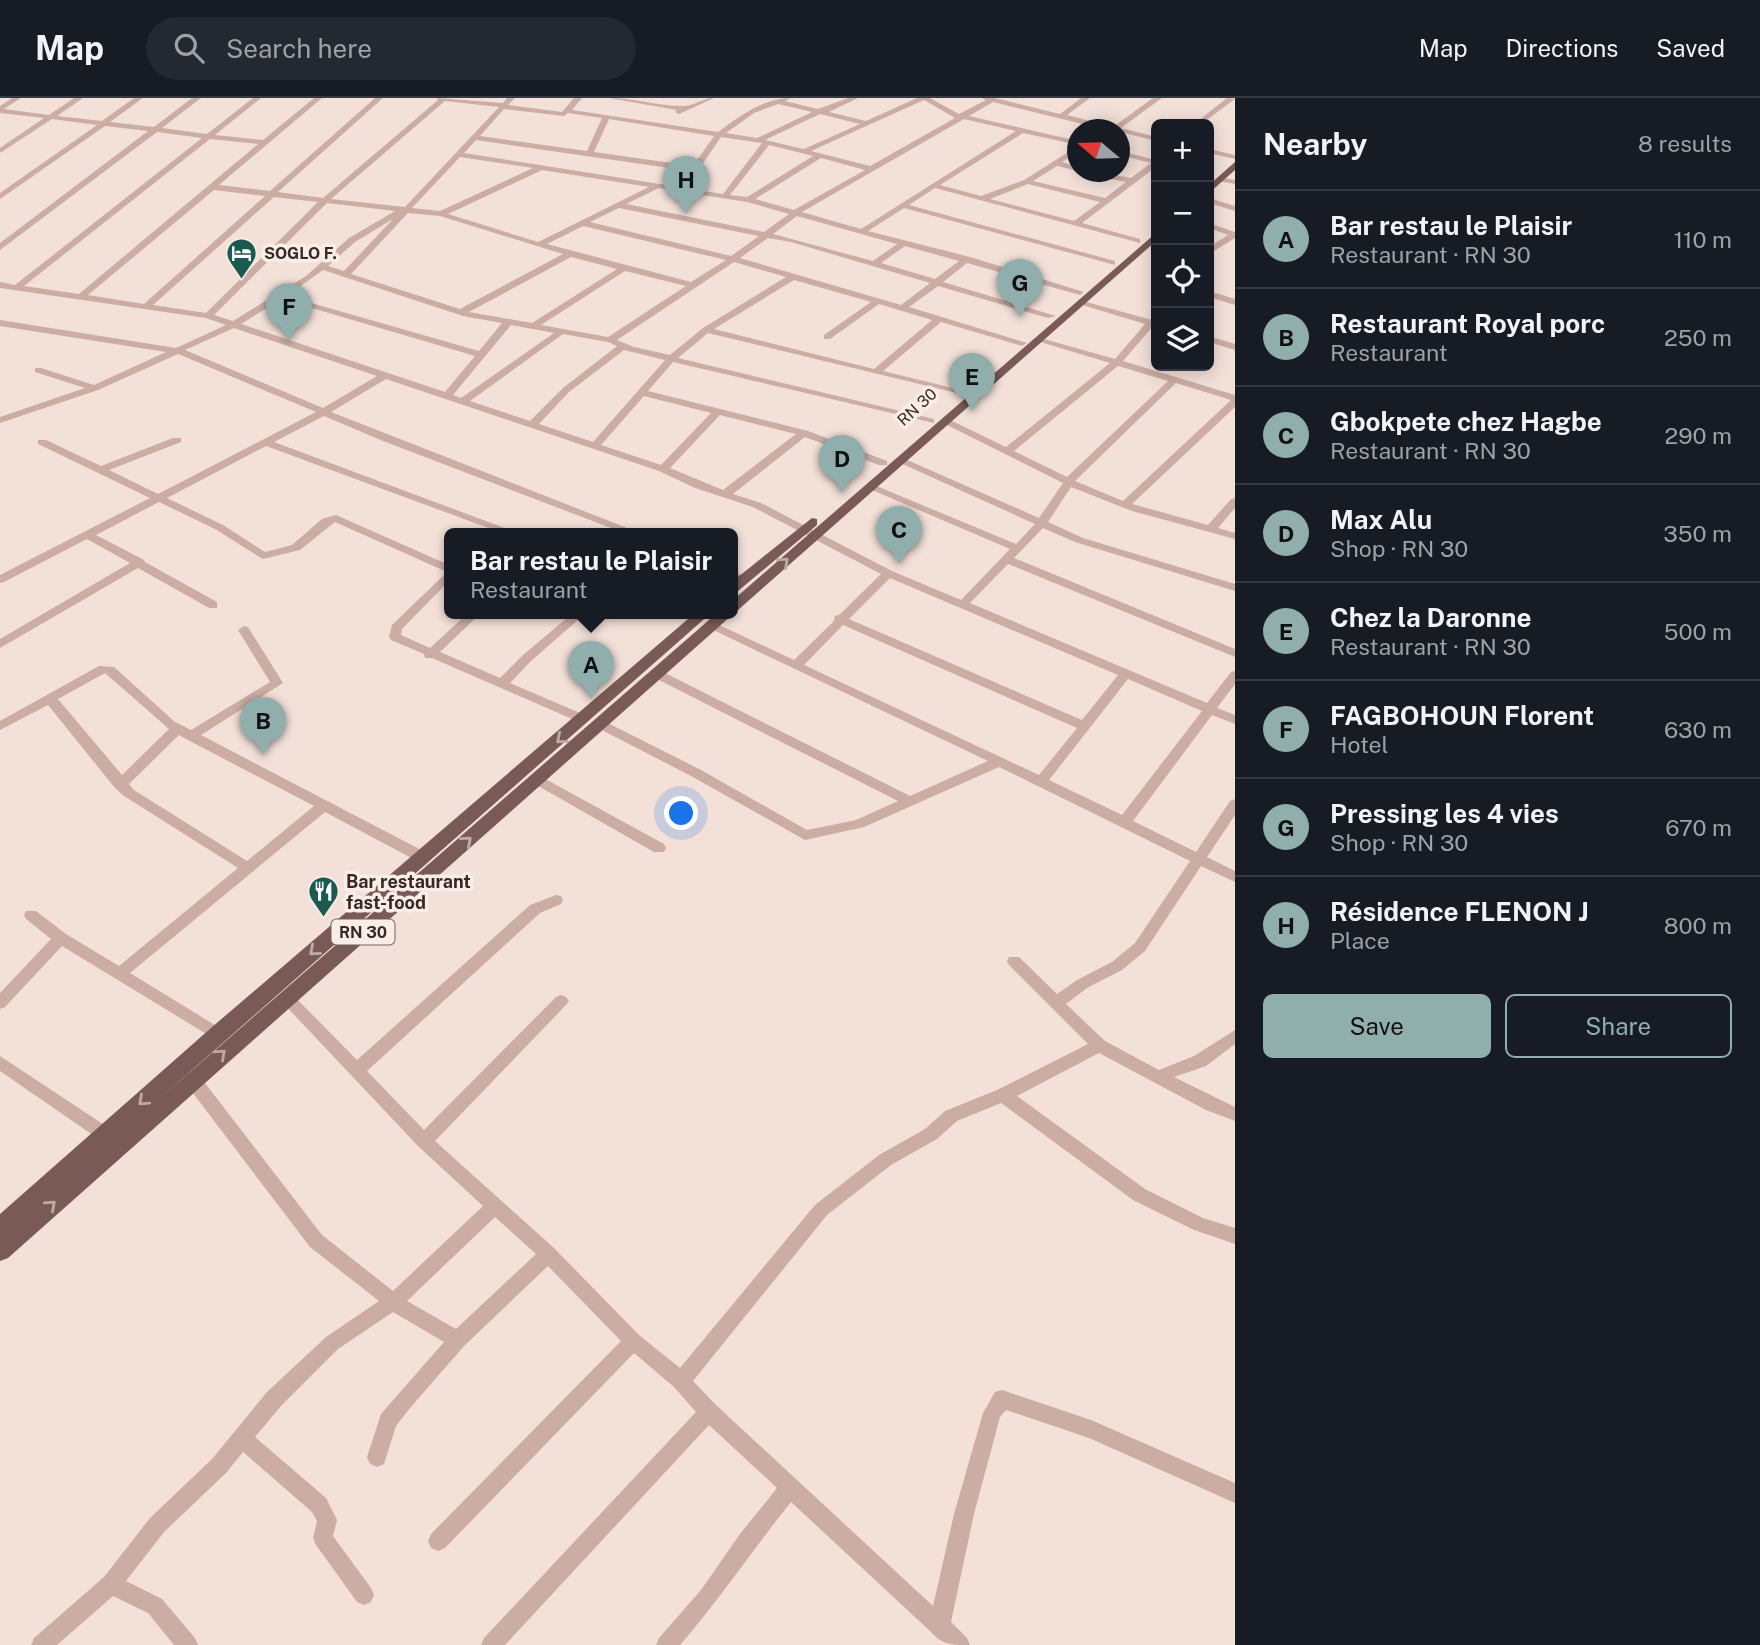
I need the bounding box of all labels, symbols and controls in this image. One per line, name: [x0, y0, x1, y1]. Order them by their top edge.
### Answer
search box: [146, 17, 636, 80]
text: Map: [35, 29, 104, 67]
icon: search: [170, 29, 208, 67]
text: Search here: [226, 33, 372, 64]
text: Map: [1419, 34, 1468, 62]
text: Directions: [1506, 34, 1618, 62]
text: Saved: [1656, 34, 1725, 62]
north arrow: [1067, 119, 1130, 182]
map controls: [1151, 119, 1214, 371]
button: +: [1151, 119, 1214, 182]
text: Nearby: [1263, 126, 1367, 162]
text: 8 results: [1638, 130, 1732, 157]
pin: H: [663, 156, 709, 214]
button: −: [1151, 182, 1214, 245]
text: Bar restau le Plaisir: [1330, 210, 1572, 241]
text: A: [1278, 226, 1294, 253]
text: 110 m: [1674, 226, 1732, 253]
hotel icon: SOGLO F.: [224, 236, 258, 280]
text: Restaurant · RN 30: [1330, 241, 1531, 268]
place label: SOGLO F.: [264, 244, 337, 263]
button: locate: [1151, 245, 1214, 308]
pin: G: [997, 259, 1043, 317]
pin: F: [266, 283, 312, 341]
button: layers: [1151, 308, 1214, 371]
text: Restaurant Royal porc: [1330, 308, 1605, 339]
text: B: [1278, 324, 1294, 351]
text: 250 m: [1664, 324, 1732, 351]
text: Restaurant: [1330, 339, 1448, 366]
pin: E: [949, 353, 995, 411]
street label: RN 30: [893, 384, 941, 430]
text: Gbokpete chez Hagbe: [1330, 406, 1602, 437]
text: C: [1278, 422, 1294, 449]
text: 290 m: [1665, 422, 1732, 449]
pin: D: [819, 435, 865, 493]
text: Restaurant · RN 30: [1330, 437, 1531, 464]
text: Max Alu: [1330, 504, 1432, 535]
pin: C: [876, 506, 922, 564]
text: D: [1278, 520, 1294, 547]
text: 350 m: [1663, 520, 1732, 547]
popup: [444, 528, 738, 619]
text: Shop · RN 30: [1330, 535, 1468, 562]
text: Bar restau le Plaisir: [470, 545, 712, 576]
one-way arrow: [776, 558, 789, 571]
text: Restaurant: [470, 576, 588, 603]
text: Chez la Daronne: [1330, 602, 1531, 633]
text: E: [1279, 618, 1293, 645]
text: 500 m: [1664, 618, 1732, 645]
text: Restaurant · RN 30: [1330, 633, 1531, 660]
pin: A: [568, 641, 614, 699]
pin: B: [240, 697, 286, 755]
text: FAGBOHOUN Florent: [1330, 700, 1594, 731]
text: F: [1279, 716, 1293, 743]
text: 630 m: [1664, 716, 1732, 743]
one-way arrow: [556, 731, 569, 743]
text: Hotel: [1330, 731, 1389, 758]
your location: [664, 796, 698, 830]
text: Pressing les 4 vies: [1330, 798, 1559, 829]
text: G: [1277, 814, 1295, 841]
text: 670 m: [1665, 814, 1732, 841]
text: Shop · RN 30: [1330, 829, 1468, 856]
one-way arrow: [459, 837, 472, 849]
place label: Bar restaurant fast-food: [346, 871, 471, 913]
restaurant icon: Bar restaurant fast-food: [306, 874, 340, 918]
text: Résidence FLENON J: [1330, 896, 1589, 927]
text: H: [1277, 912, 1295, 939]
text: 800 m: [1664, 912, 1732, 939]
road number: RN 30: [332, 919, 394, 944]
text: Place: [1330, 927, 1390, 954]
one-way arrow: [309, 943, 322, 955]
button: Save: [1263, 994, 1491, 1058]
button: Share: [1505, 994, 1732, 1058]
one-way arrow: [213, 1050, 226, 1062]
one-way arrow: [138, 1093, 151, 1106]
one-way arrow: [43, 1201, 56, 1213]

